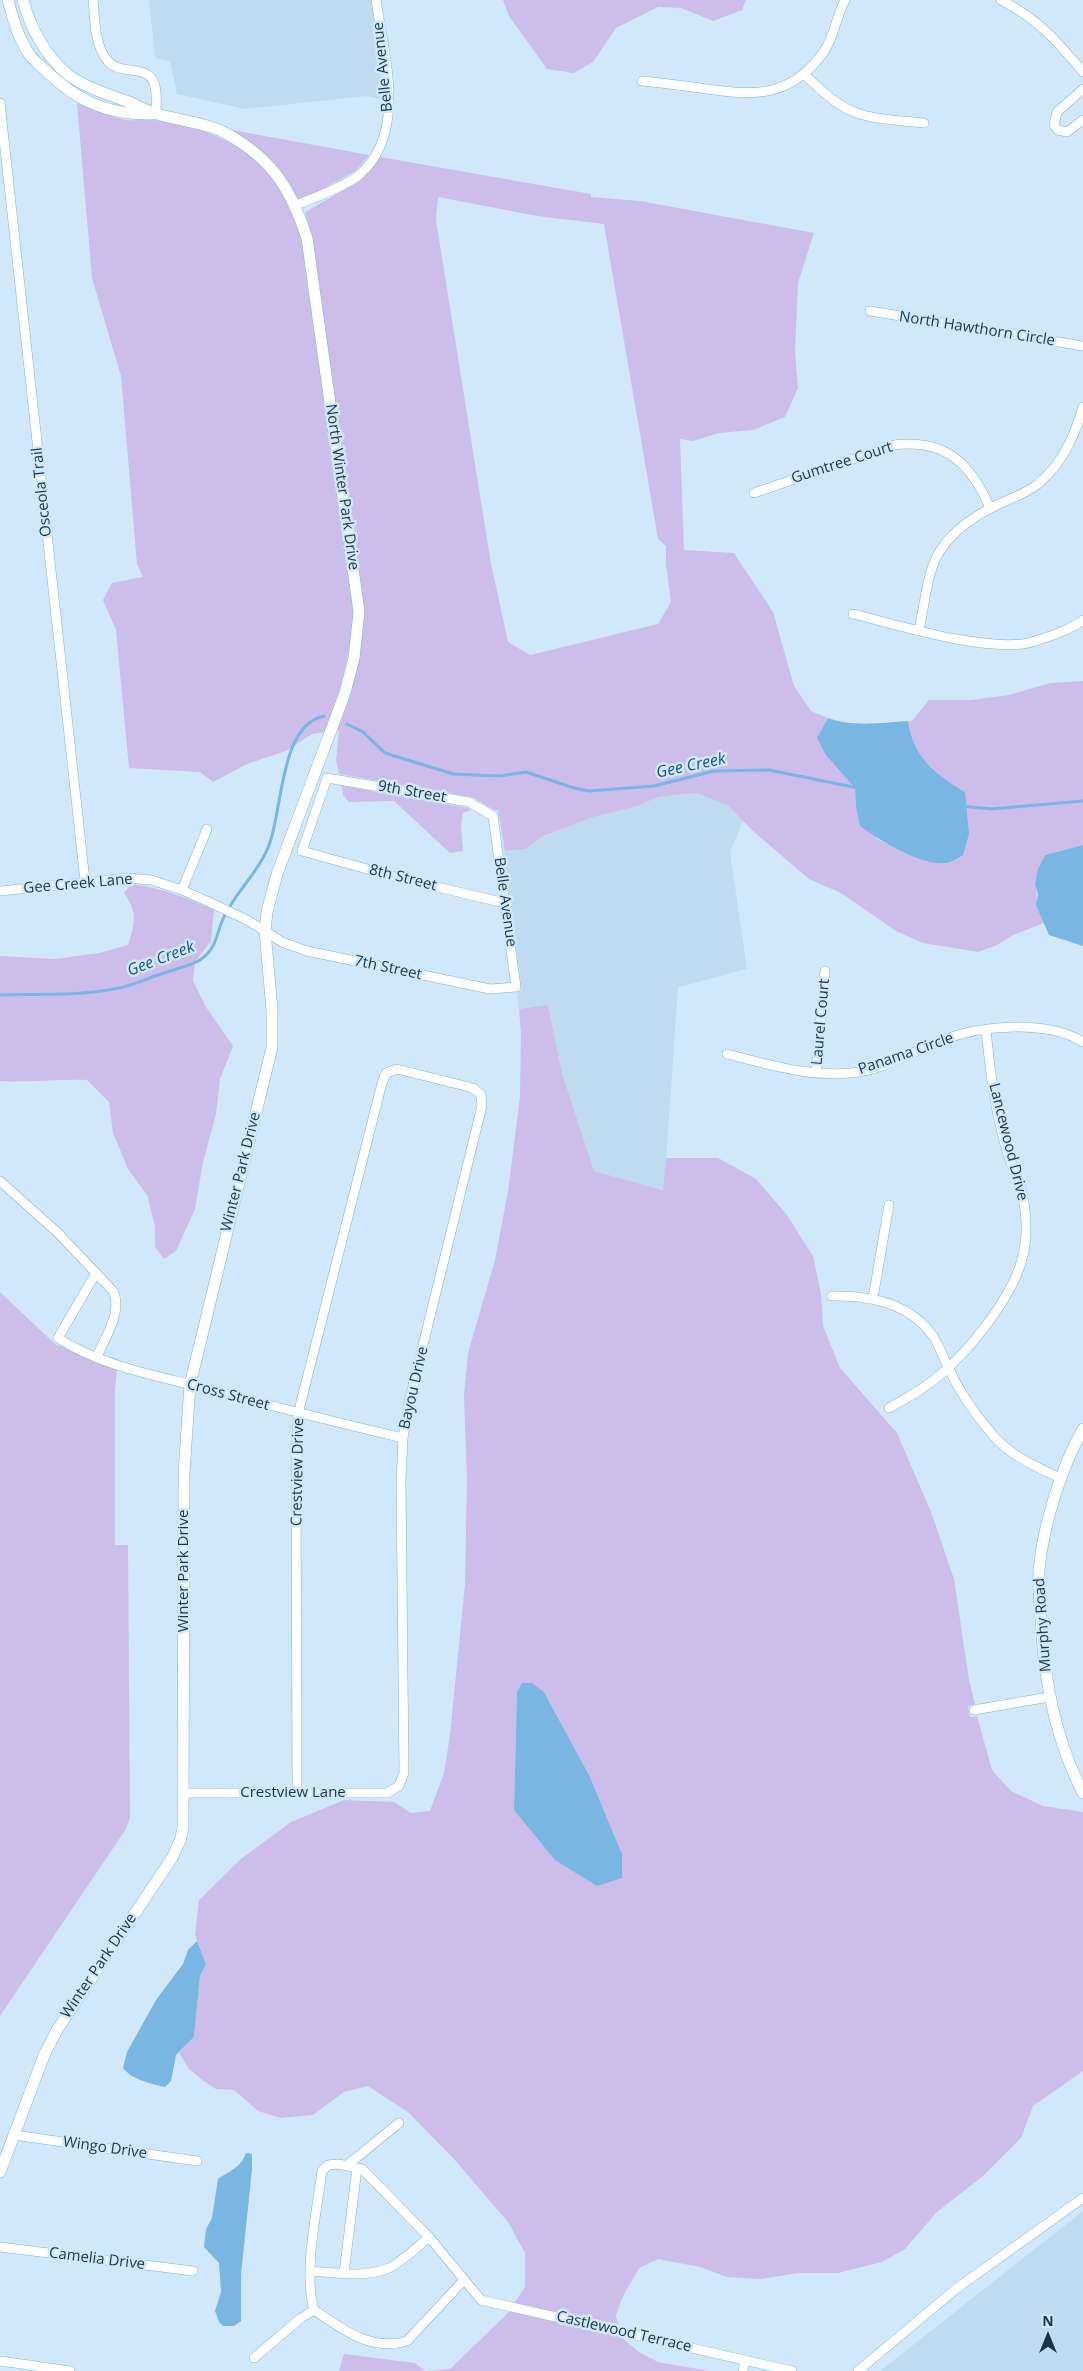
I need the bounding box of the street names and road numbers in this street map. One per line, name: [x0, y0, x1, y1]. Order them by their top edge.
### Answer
street label: Belle Avenue: [369, 21, 397, 113]
street label: North Hawthorn Circle: [898, 308, 1056, 350]
street label: North Winter Park Drive: [321, 403, 363, 571]
street label: Gumtree Court: [789, 438, 895, 488]
street label: Osceola Trail: [28, 446, 56, 538]
street label: 9th Street: [377, 777, 447, 807]
street label: Belle Avenue: [490, 856, 520, 948]
street label: 8th Street: [367, 861, 439, 895]
street label: Gee Creek Lane: [23, 870, 133, 898]
street label: 7th Street: [352, 952, 424, 984]
street label: Laurel Court: [808, 978, 834, 1066]
street label: Panama Circle: [856, 1029, 956, 1079]
street label: Lancewood Drive: [985, 1081, 1031, 1203]
street label: Winter Park Drive: [217, 1110, 265, 1234]
street label: Bayou Drive: [396, 1345, 432, 1431]
street label: Cross Street: [185, 1375, 271, 1415]
street label: Crestview Drive: [288, 1418, 308, 1526]
street label: Winter Park Drive: [175, 1510, 193, 1632]
street label: Murphy Road: [1031, 1577, 1055, 1673]
street label: Crestview Lane: [240, 1784, 346, 1802]
street label: Winter Park Drive: [57, 1910, 141, 2022]
street label: Wingo Drive: [62, 2133, 148, 2163]
street label: Camelia Drive: [48, 2244, 146, 2274]
street label: Castlewood Terrace: [555, 2308, 693, 2356]

